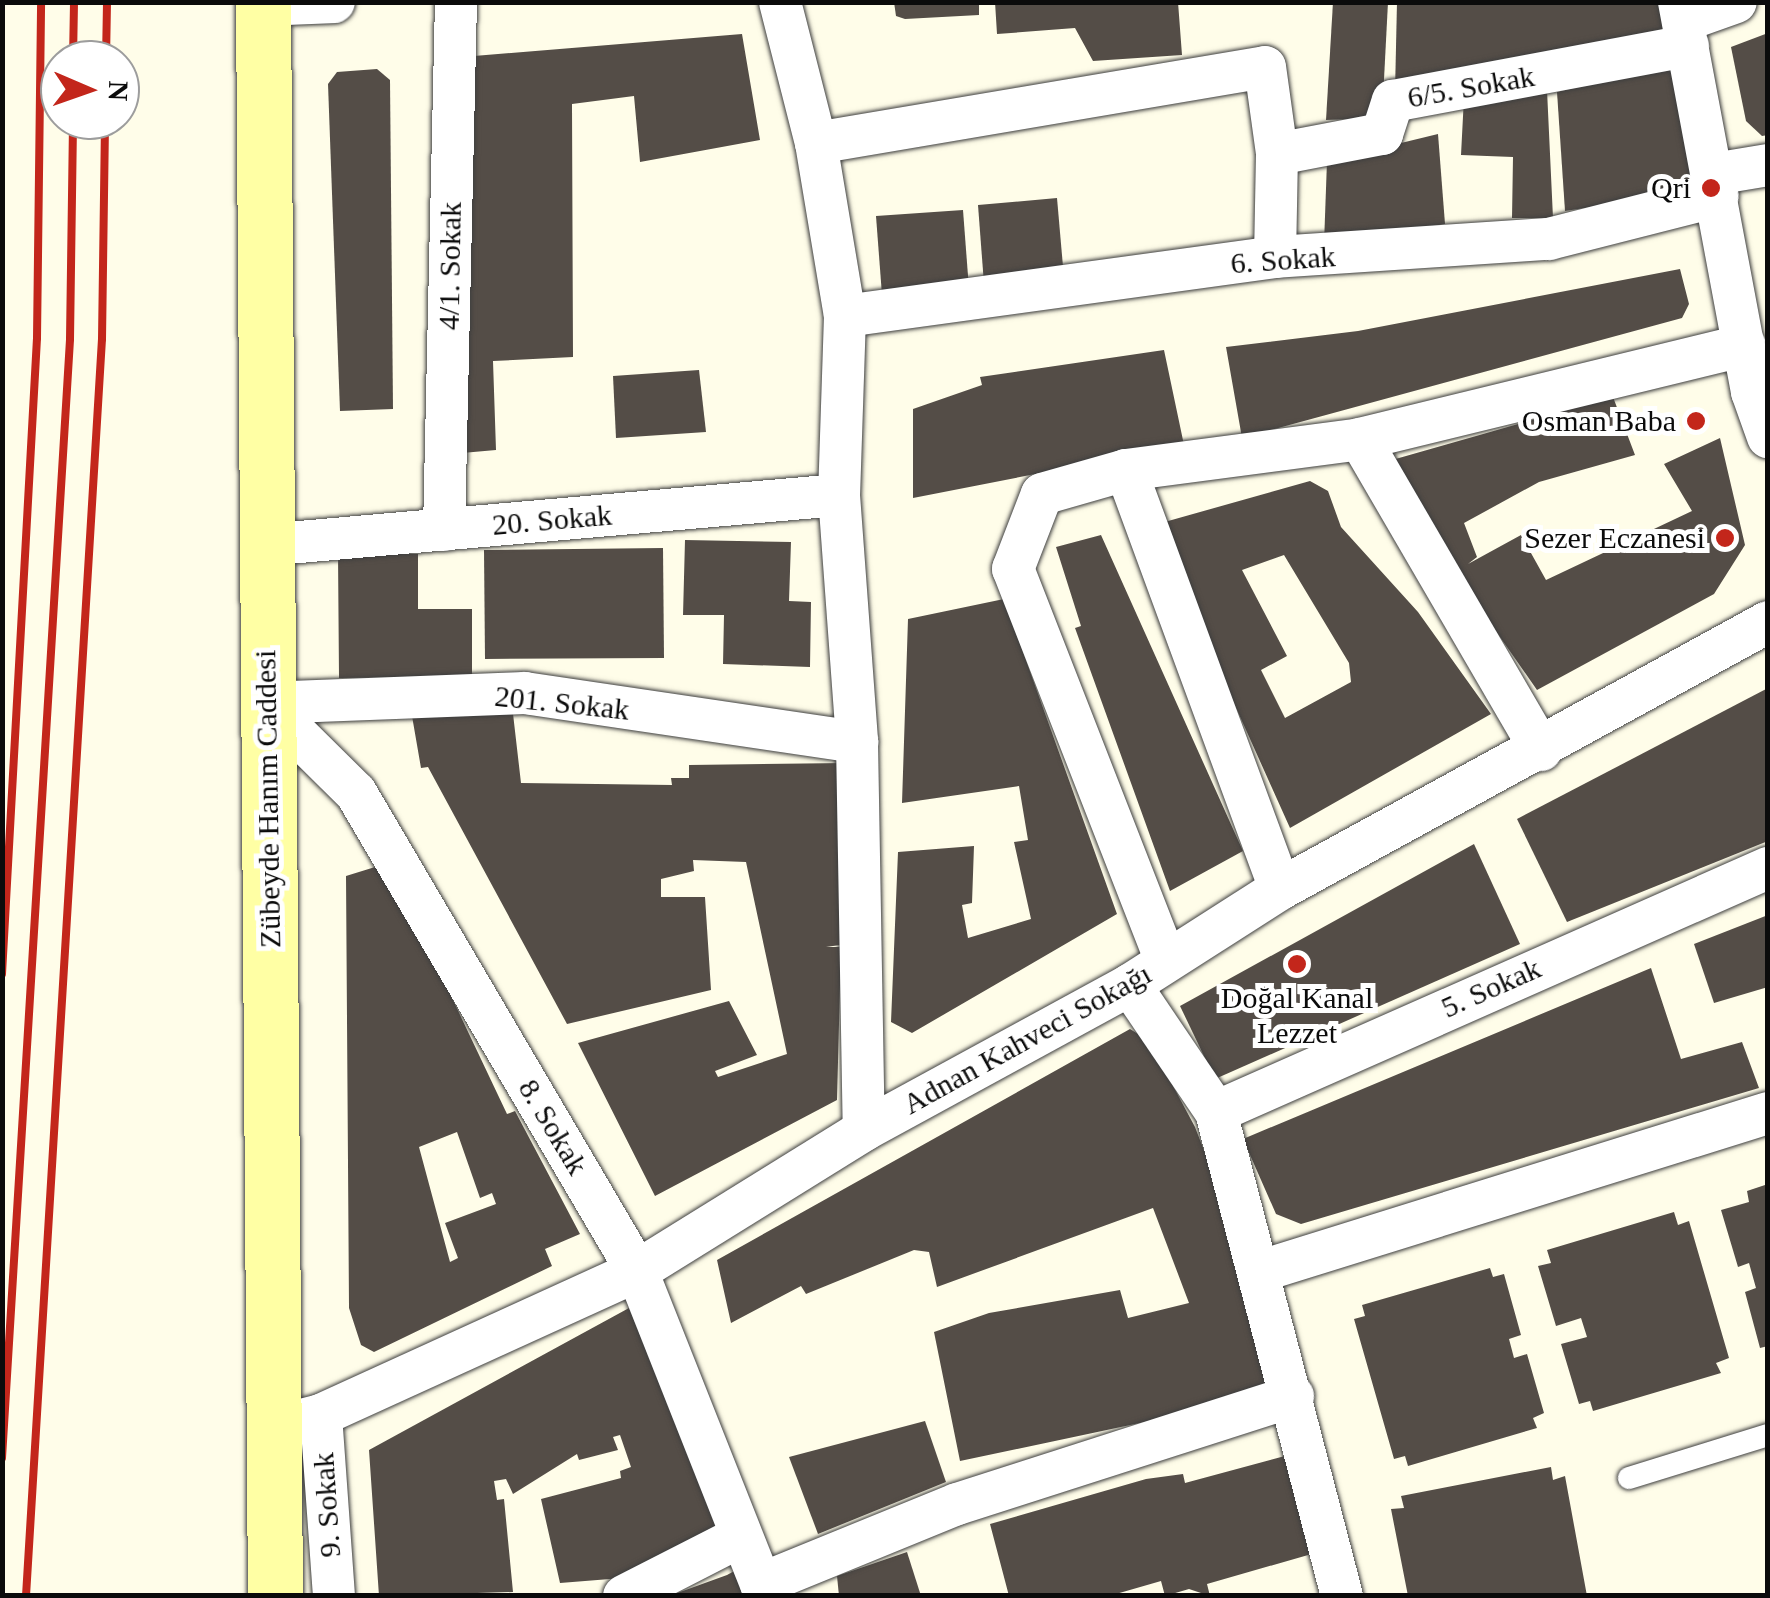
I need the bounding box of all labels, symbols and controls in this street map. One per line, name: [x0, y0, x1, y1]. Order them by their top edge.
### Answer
north arrow: [40, 40, 140, 140]
street label: 6/5. Sokak: [1405, 58, 1537, 116]
text: N: [103, 80, 134, 102]
place label: Qri: [1651, 170, 1691, 206]
marker: Qri: [1700, 177, 1722, 199]
street label: 4/1. Sokak: [431, 202, 469, 330]
street label: 6. Sokak: [1229, 238, 1337, 282]
place label: Osman Baba: [1522, 403, 1676, 439]
marker: Osman Baba: [1685, 410, 1707, 432]
street label: 20. Sokak: [491, 497, 613, 543]
place label: Sezer Eczanesi: [1524, 520, 1705, 556]
marker: Sezer Eczanesi: [1714, 527, 1736, 549]
street label: Zübeyde Hanım Caddesi: [247, 650, 289, 948]
street label: 201. Sokak: [493, 678, 631, 728]
street label: 5. Sokak: [1436, 950, 1546, 1026]
marker: Doğal Kanal Lezzet: [1286, 953, 1308, 975]
street label: Adnan Kahveci Sokağı: [897, 956, 1157, 1122]
place label: Doğal Kanal Lezzet: [1221, 980, 1373, 1050]
street label: 8. Sokak: [511, 1073, 595, 1181]
street label: 9. Sokak: [305, 1451, 349, 1559]

